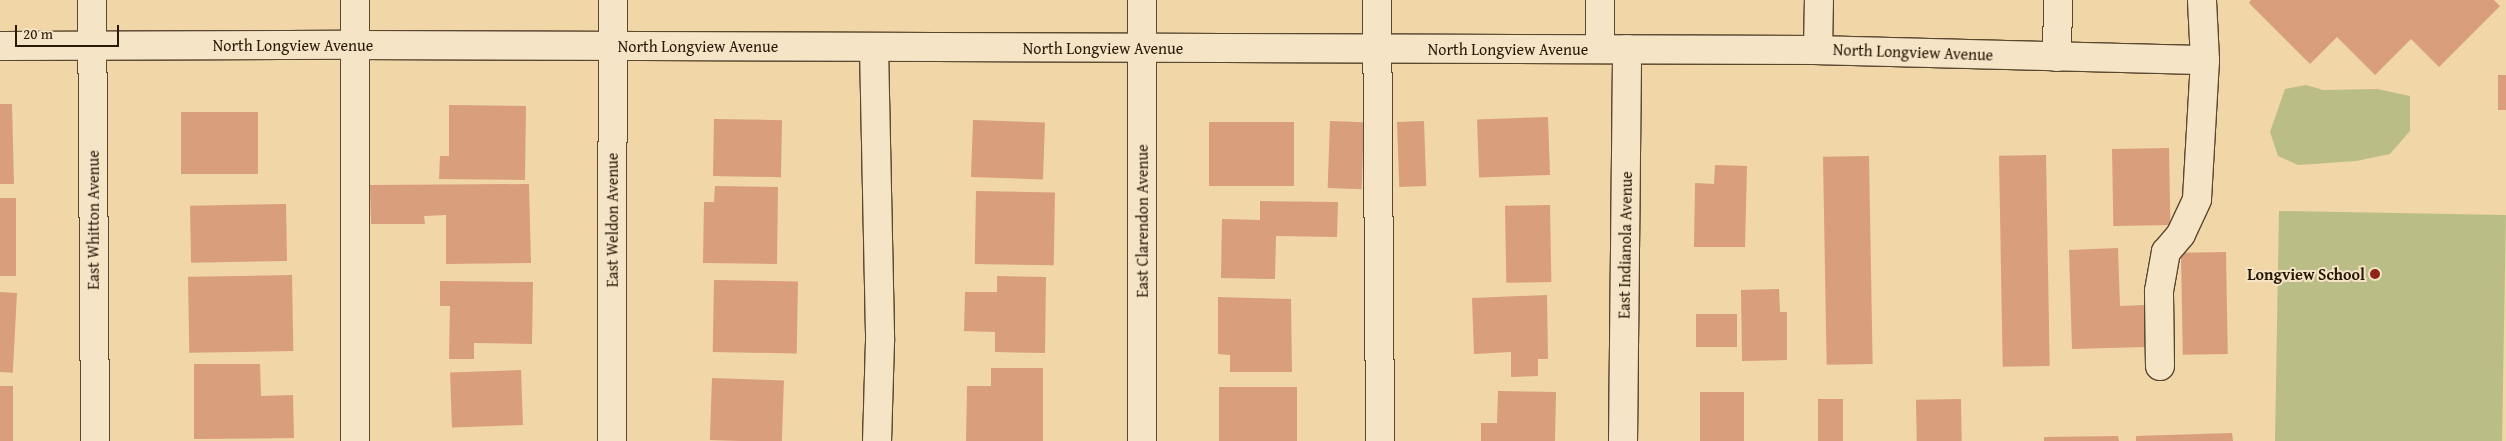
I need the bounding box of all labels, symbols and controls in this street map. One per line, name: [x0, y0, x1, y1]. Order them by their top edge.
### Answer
scale bar: [18, 15, 121, 47]
text: 20 m: [23, 23, 53, 44]
street label: North Longview Avenue: [213, 35, 373, 55]
street label: North Longview Avenue: [618, 36, 778, 56]
street label: North Longview Avenue: [1023, 38, 1183, 58]
street label: North Longview Avenue: [1428, 39, 1588, 59]
street label: North Longview Avenue: [1833, 40, 1993, 64]
street label: East Clarendon Avenue: [1132, 144, 1152, 298]
street label: East Whitton Avenue: [83, 150, 103, 290]
street label: East Weldon Avenue: [602, 153, 622, 287]
street label: East Indianola Avenue: [1614, 171, 1636, 319]
place label: Longview School: [2247, 264, 2365, 284]
marker: Longview School: [2369, 268, 2381, 280]

